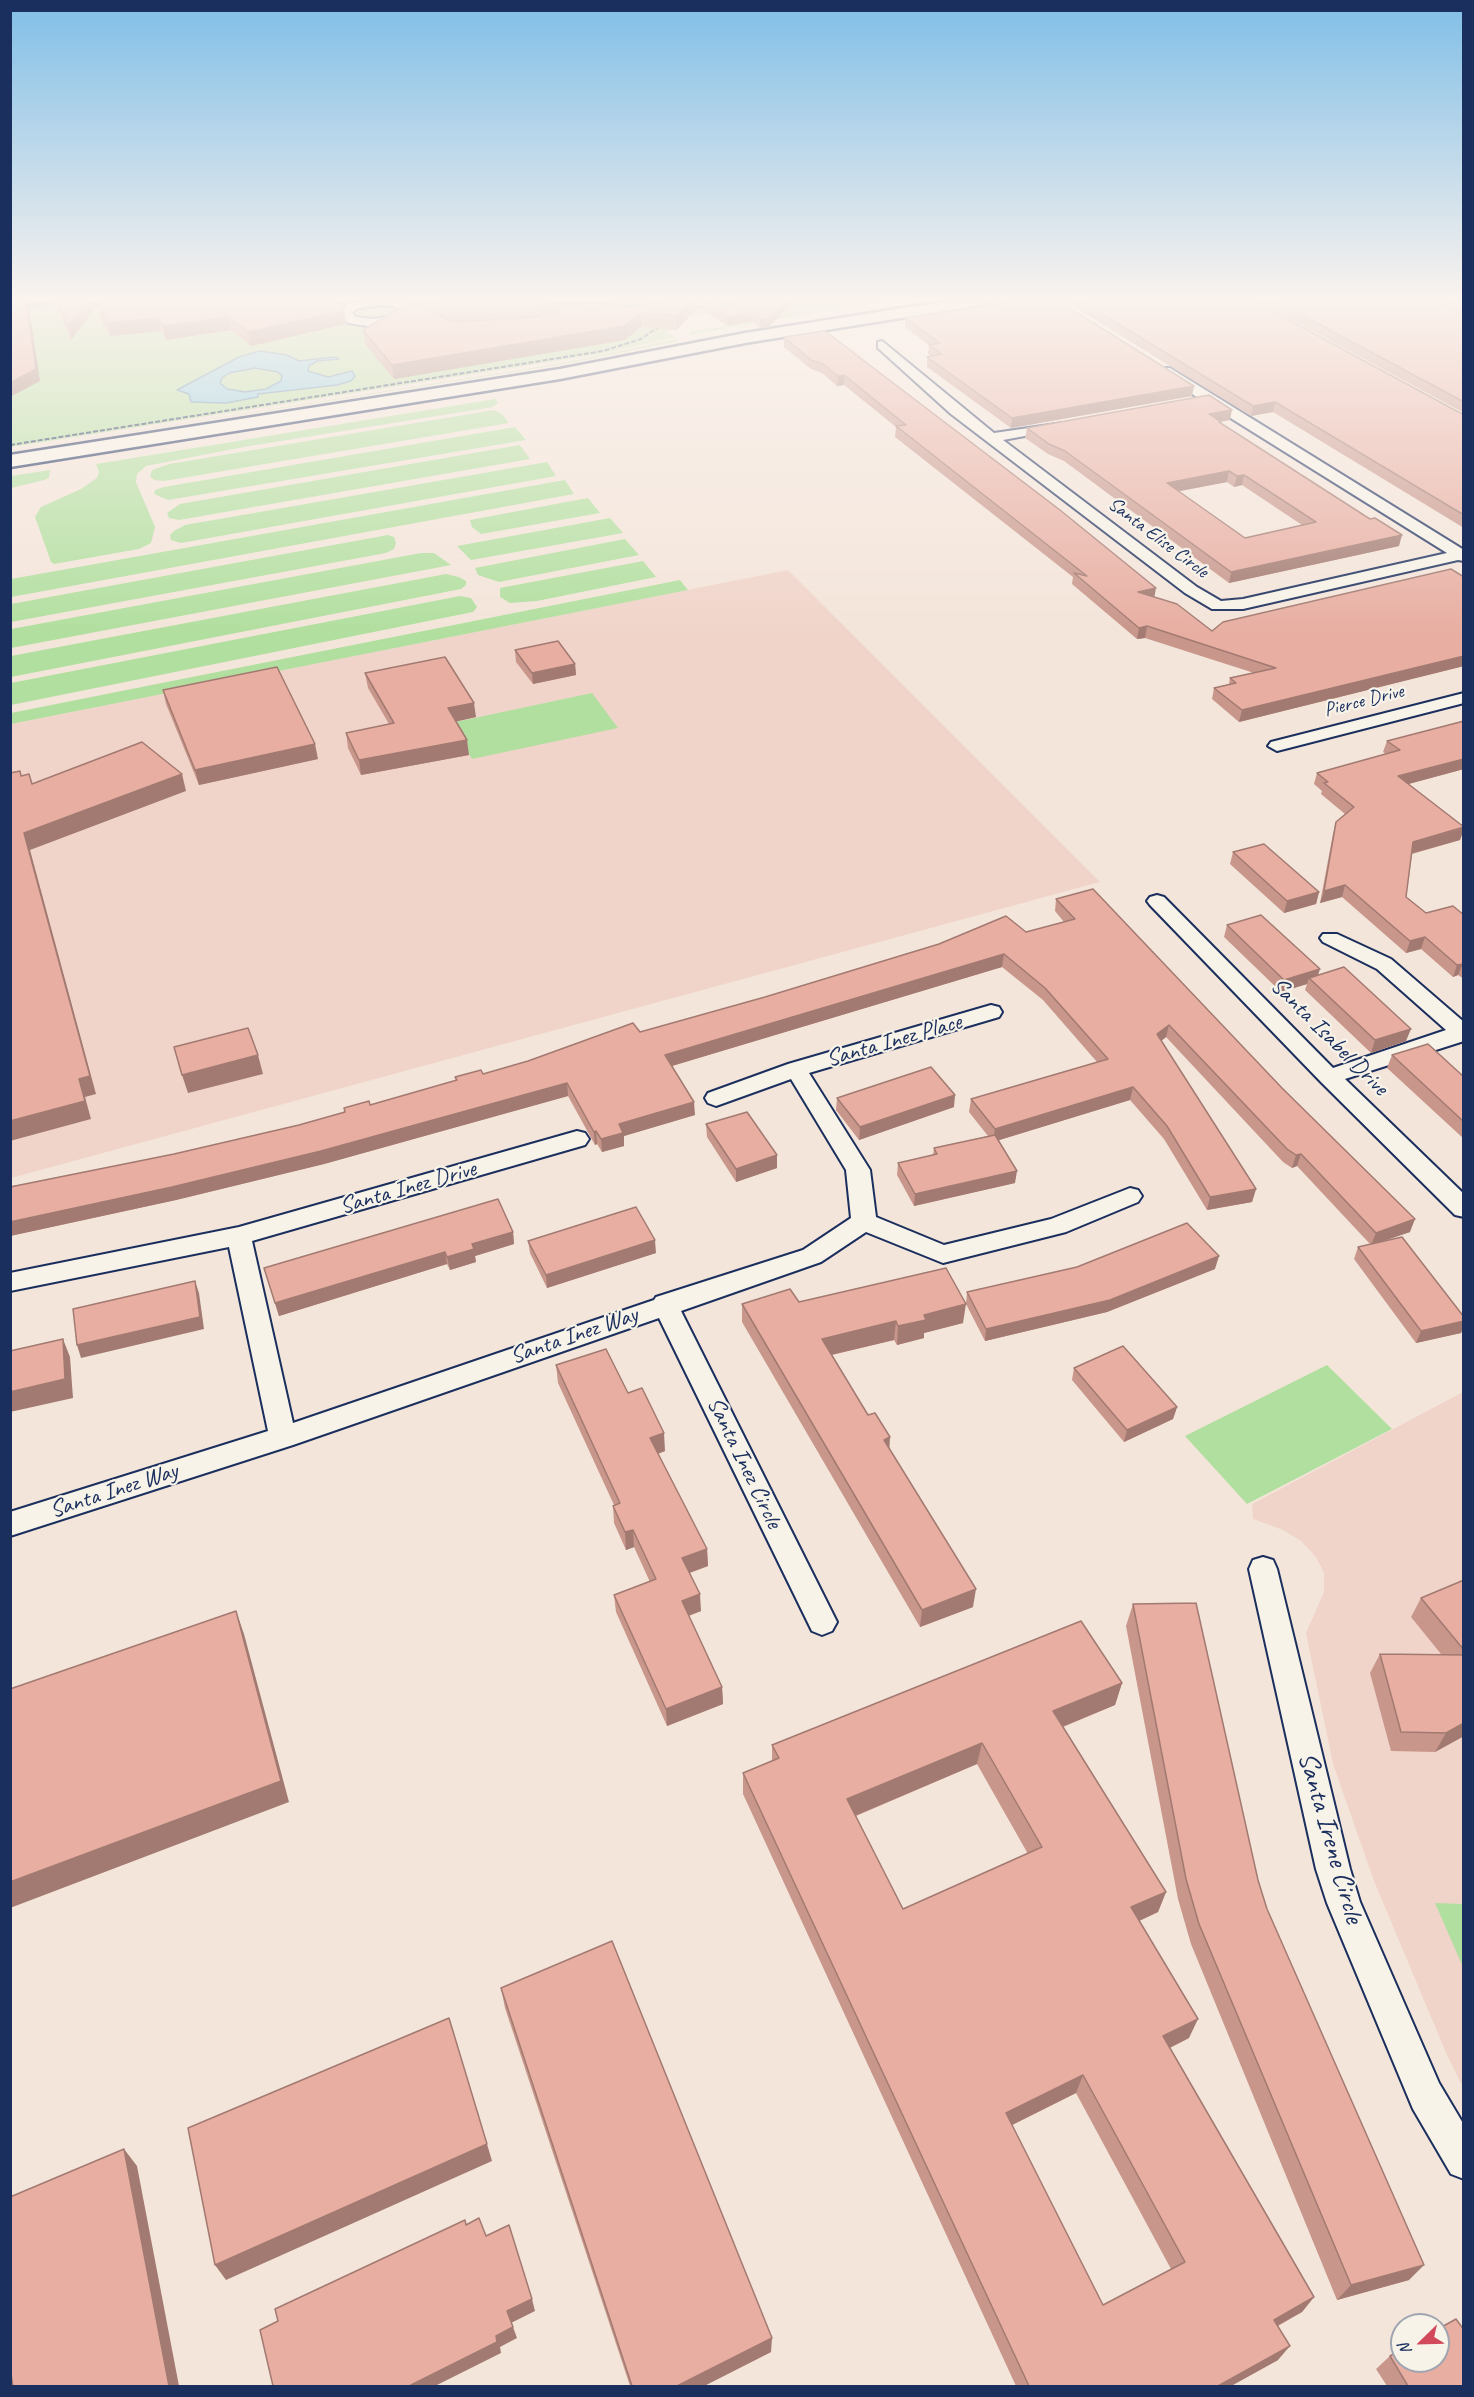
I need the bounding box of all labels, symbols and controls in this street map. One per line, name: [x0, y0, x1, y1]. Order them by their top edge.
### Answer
street label: Santa Elise Circle: [1103, 492, 1213, 584]
street label: Pierce Drive: [1322, 680, 1406, 722]
street label: Santa Isabel Drive: [1264, 972, 1394, 1102]
street label: Santa Inez Place: [823, 1008, 965, 1074]
street label: Santa Inez Drive: [336, 1155, 480, 1221]
street label: Santa Inez Way: [506, 1301, 642, 1371]
street label: Santa Inez Circle: [700, 1393, 788, 1533]
street label: Santa Inez Way: [46, 1457, 182, 1525]
street label: Santa Irene Circle: [1290, 1749, 1370, 1927]
north arrow: [1390, 2313, 1450, 2373]
text: N: [1394, 2341, 1416, 2358]

